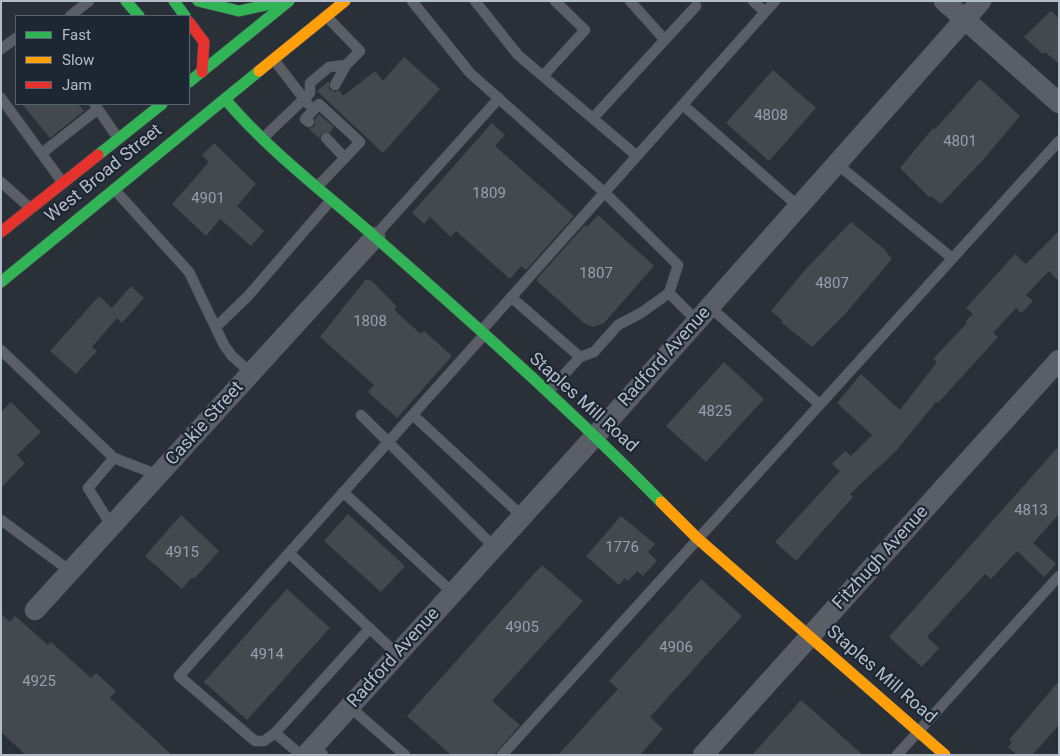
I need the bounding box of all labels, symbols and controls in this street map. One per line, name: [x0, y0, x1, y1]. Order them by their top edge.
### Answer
legend: [15, 15, 190, 105]
text: Fast: [62, 26, 91, 44]
text: Slow: [62, 51, 94, 69]
text: Jam: [62, 76, 92, 94]
house number: 4808: [754, 107, 788, 125]
street label: West Broad Street: [41, 120, 167, 228]
house number: 4801: [943, 133, 977, 151]
house number: 1809: [472, 185, 506, 203]
house number: 4901: [191, 190, 225, 208]
house number: 1807: [579, 265, 613, 283]
house number: 4807: [815, 275, 849, 293]
street label: Radford Avenue: [614, 303, 716, 411]
house number: 1808: [353, 313, 387, 331]
street label: Staples Mill Road: [524, 349, 642, 457]
street label: Caskie Street: [162, 377, 248, 471]
house number: 4825: [698, 403, 732, 421]
street label: Fitzhugh Avenue: [829, 502, 933, 614]
house number: 4813: [1014, 502, 1048, 520]
house number: 1776: [605, 539, 639, 557]
house number: 4915: [165, 544, 199, 562]
street label: Radford Avenue: [343, 604, 445, 712]
house number: 4905: [505, 619, 539, 637]
street label: Staples Mill Road: [822, 621, 940, 729]
house number: 4906: [659, 639, 693, 657]
house number: 4914: [250, 646, 284, 664]
house number: 4925: [22, 673, 56, 691]

